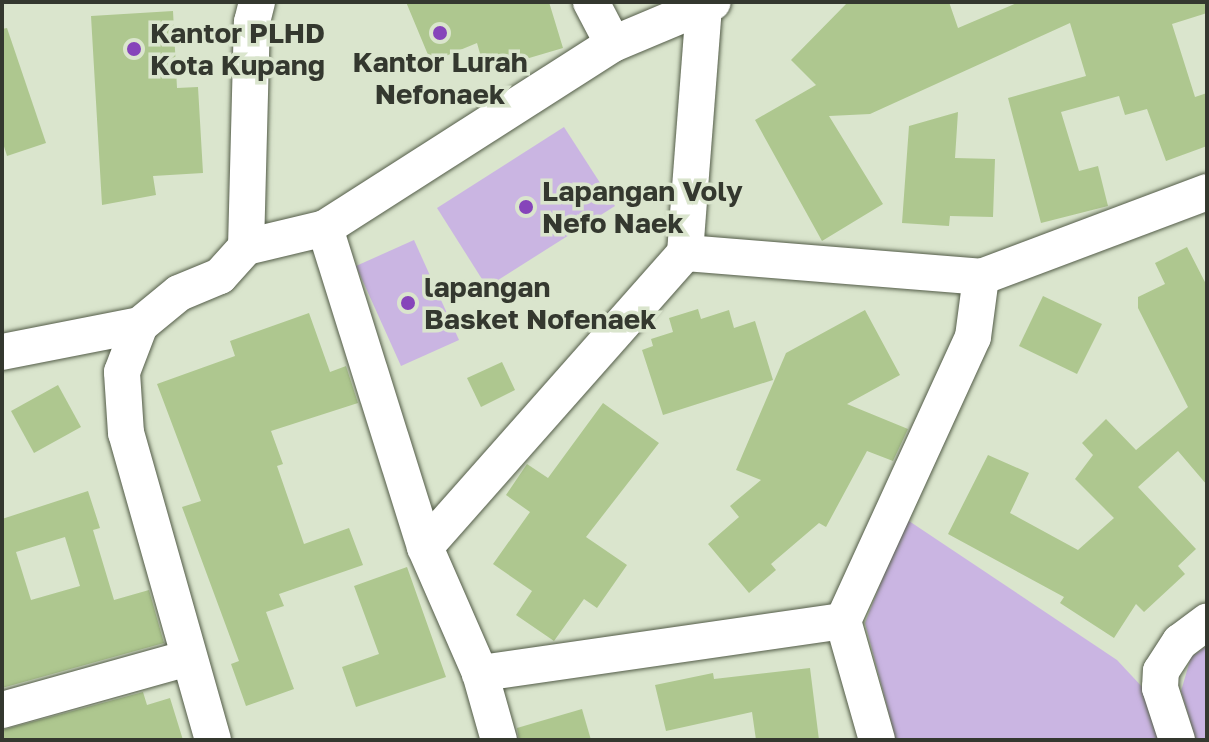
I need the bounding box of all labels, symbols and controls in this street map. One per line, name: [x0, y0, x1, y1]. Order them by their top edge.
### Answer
place label: Kantor PLHD Kota Kupang: [150, 16, 325, 82]
marker: Kantor Lurah Nefonaek: [431, 24, 449, 42]
marker: Kantor PLHD Kota Kupang: [125, 40, 143, 58]
place label: Kantor Lurah Nefonaek: [352, 45, 528, 111]
place label: Lapangan Voly Nefo Naek: [542, 174, 743, 240]
marker: Lapangan Voly Nefo Naek: [517, 198, 535, 216]
place label: lapangan Basket Nofenaek: [424, 270, 656, 336]
marker: lapangan Basket Nofenaek: [399, 294, 417, 312]

